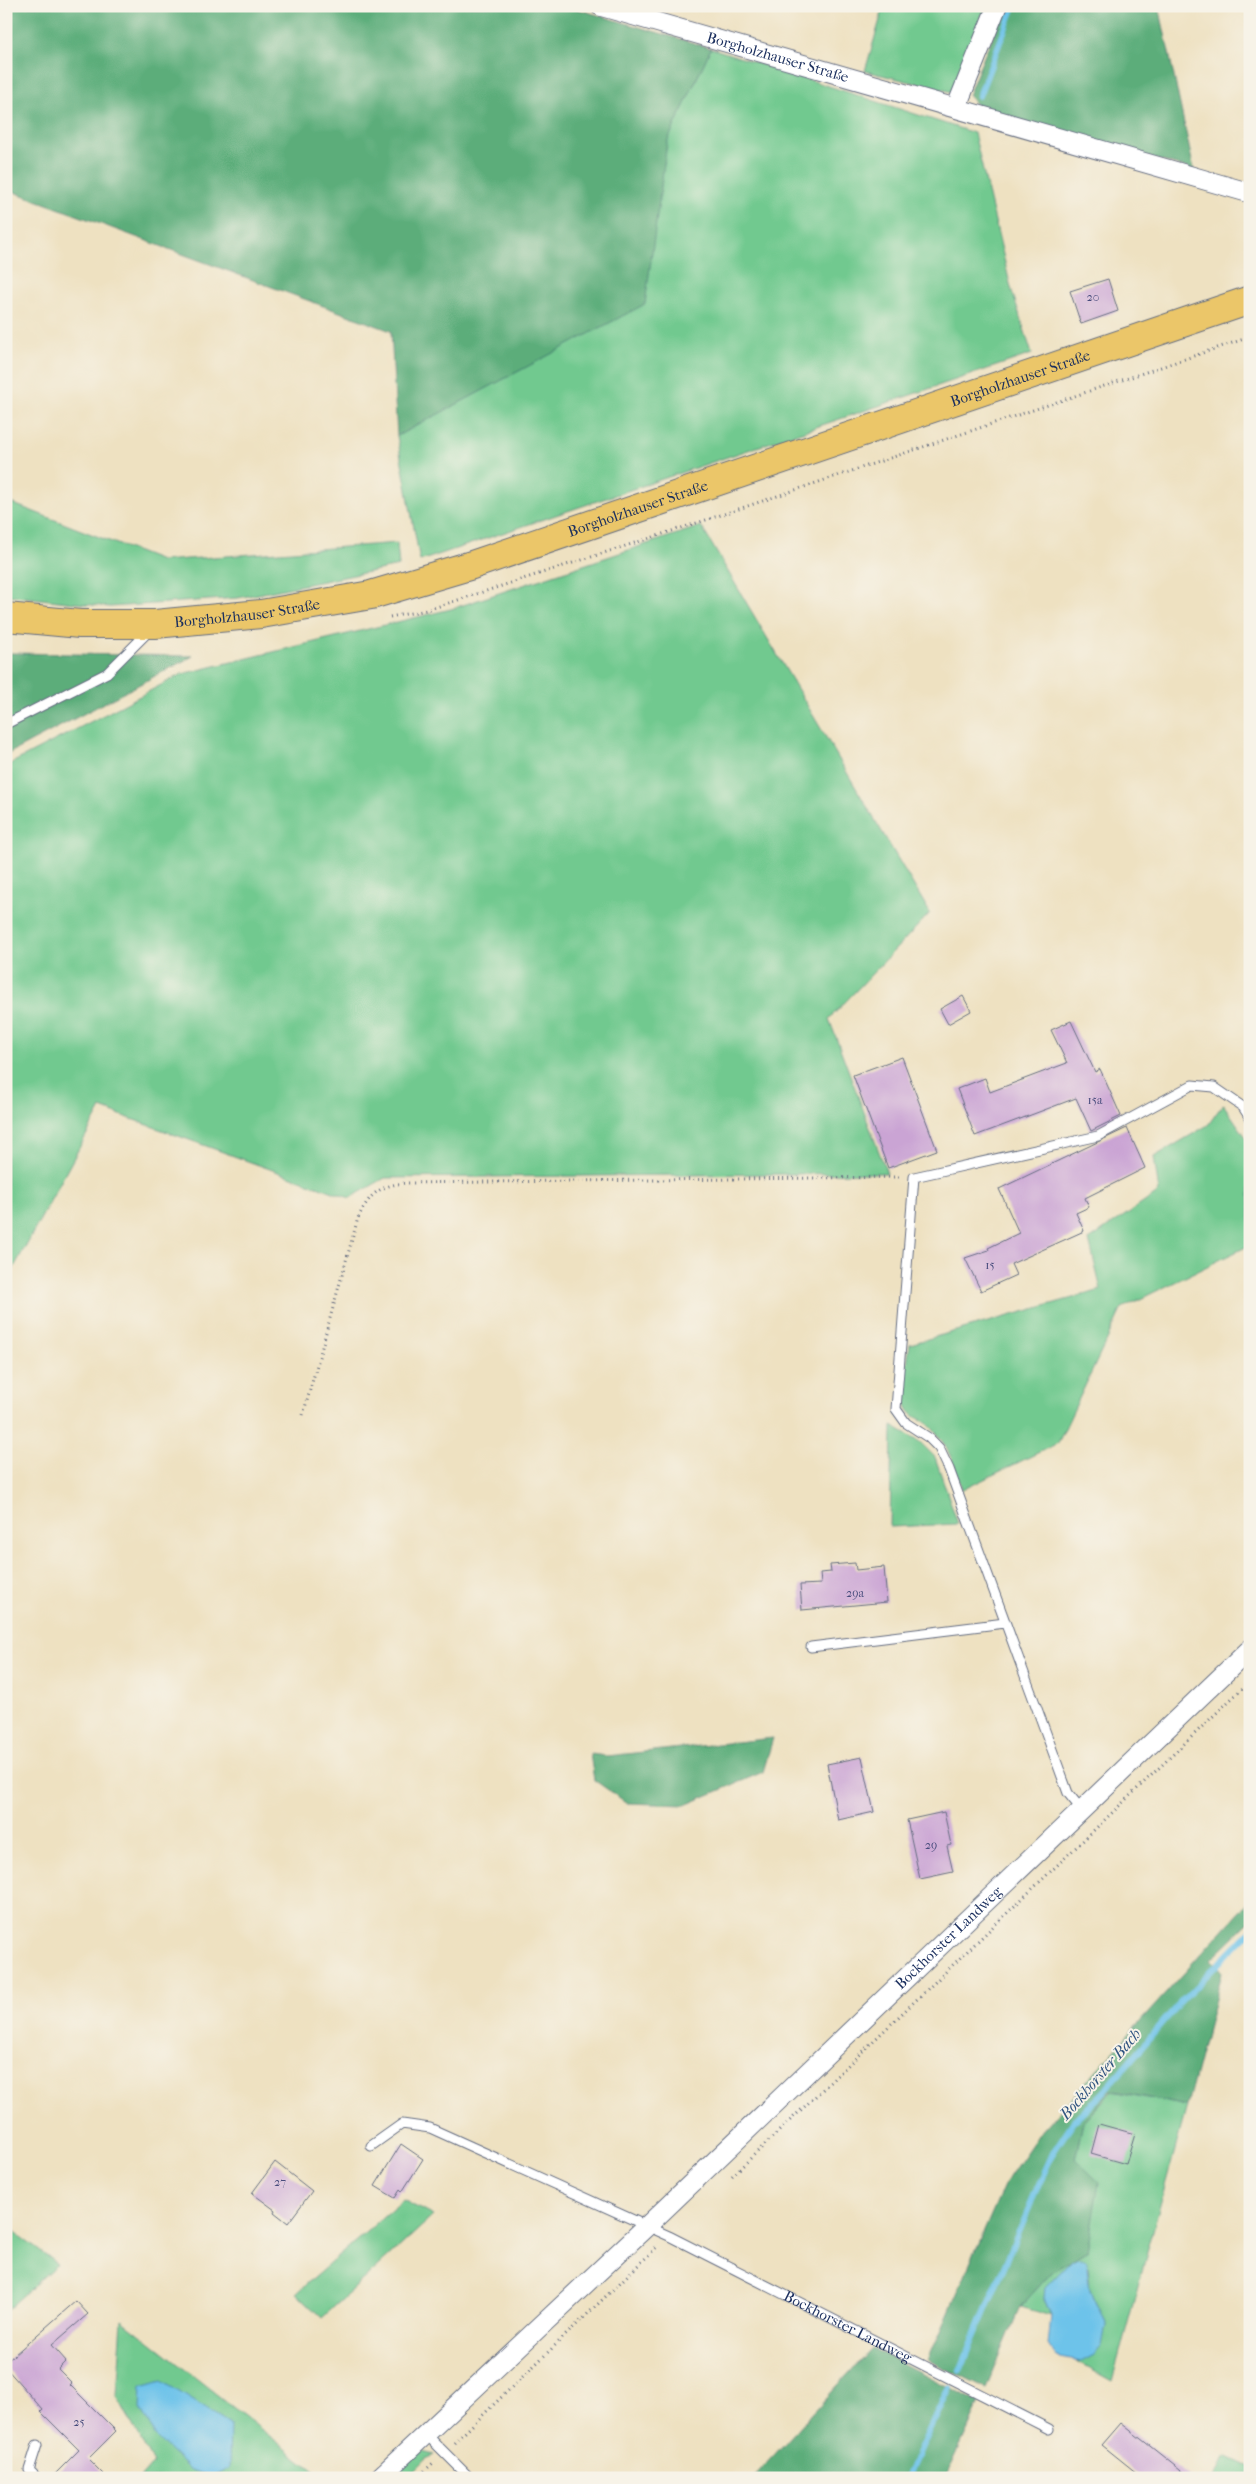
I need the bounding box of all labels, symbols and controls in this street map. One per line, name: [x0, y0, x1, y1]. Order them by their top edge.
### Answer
street label: Borgholzhauser Straße: [705, 28, 851, 86]
house number: 20: [1087, 290, 1099, 304]
street label: Borgholzhauser Straße: [948, 346, 1093, 410]
street label: Borgholzhauser Straße: [565, 476, 711, 541]
street label: Borgholzhauser Straße: [173, 595, 322, 631]
house number: 15a: [1088, 1093, 1103, 1107]
house number: 15: [985, 1258, 995, 1272]
house number: 29a: [846, 1586, 864, 1600]
house number: 29: [925, 1838, 937, 1852]
street label: Bockhorster Landweg: [891, 1882, 1006, 1993]
water label: Bockhorster Bach: [1055, 2025, 1145, 2124]
house number: 27: [274, 2175, 286, 2189]
street label: Bockhorster Landweg: [781, 2287, 916, 2367]
house number: 25: [73, 2415, 85, 2429]

